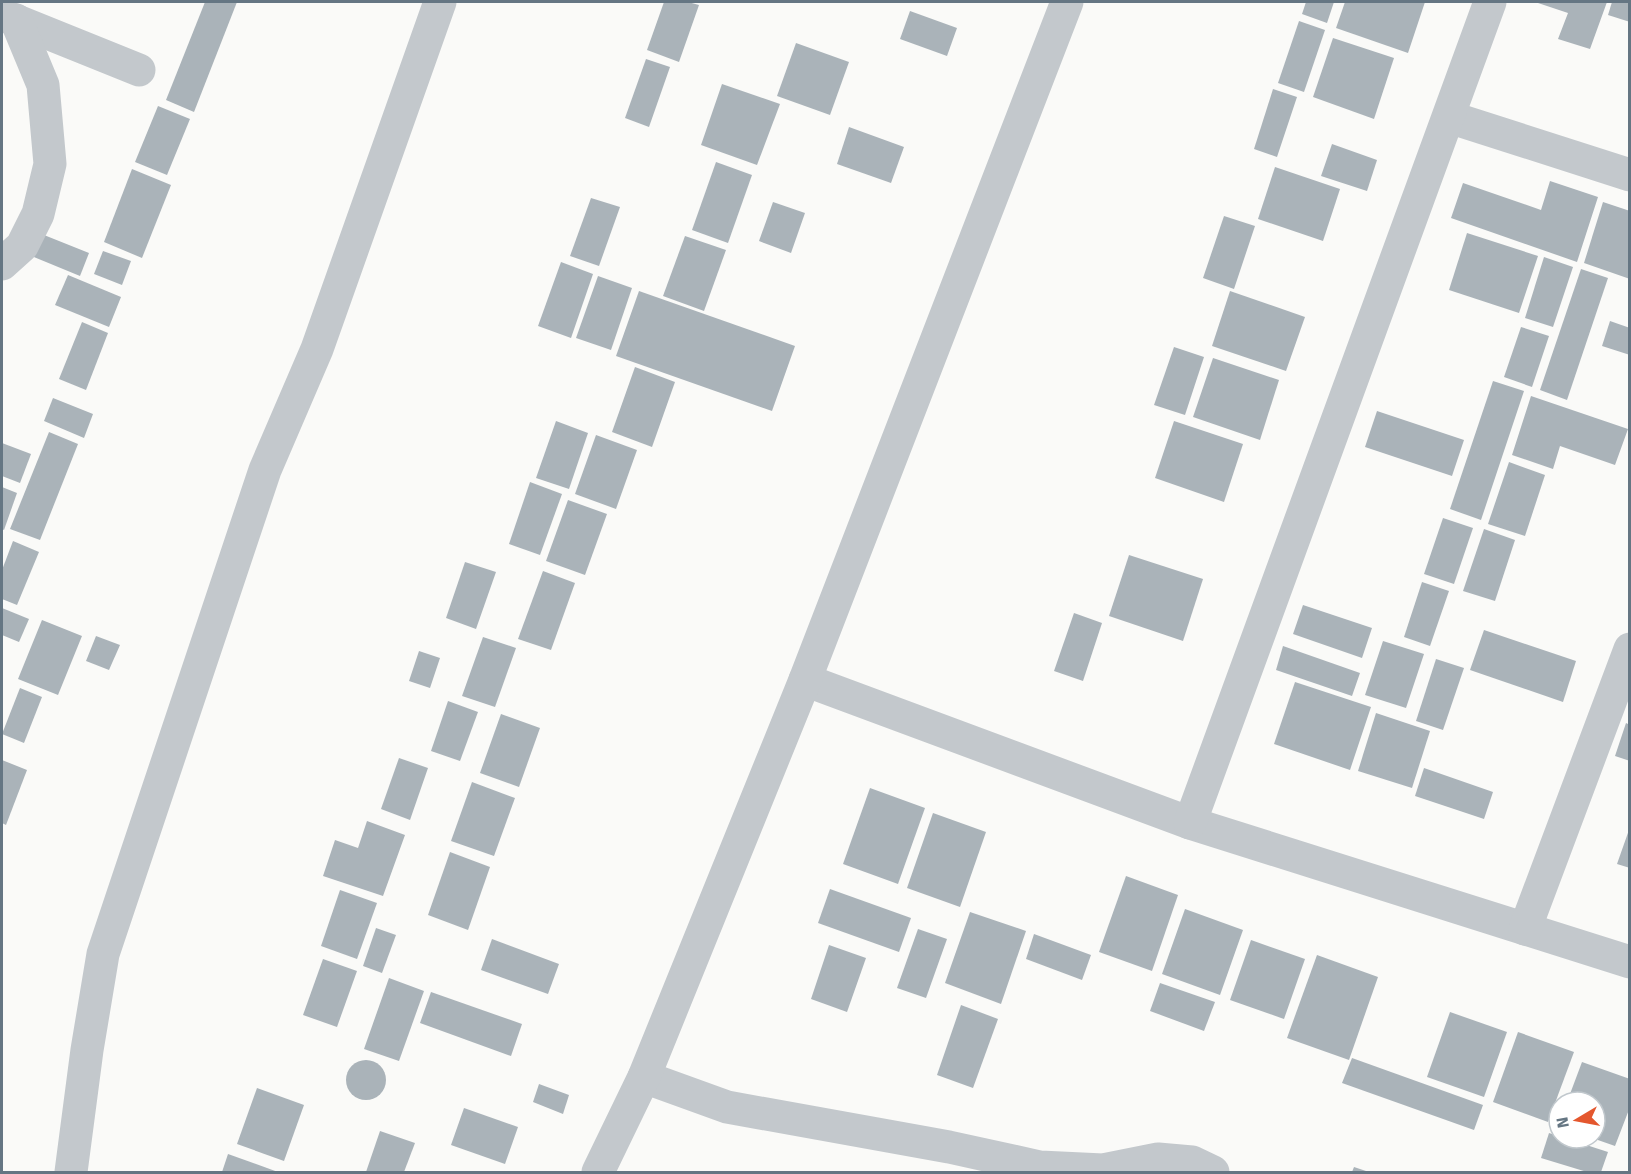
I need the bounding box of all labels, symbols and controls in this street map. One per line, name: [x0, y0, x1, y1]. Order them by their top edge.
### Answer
north arrow: [1547, 1090, 1607, 1150]
text: N: [1552, 1116, 1573, 1129]

